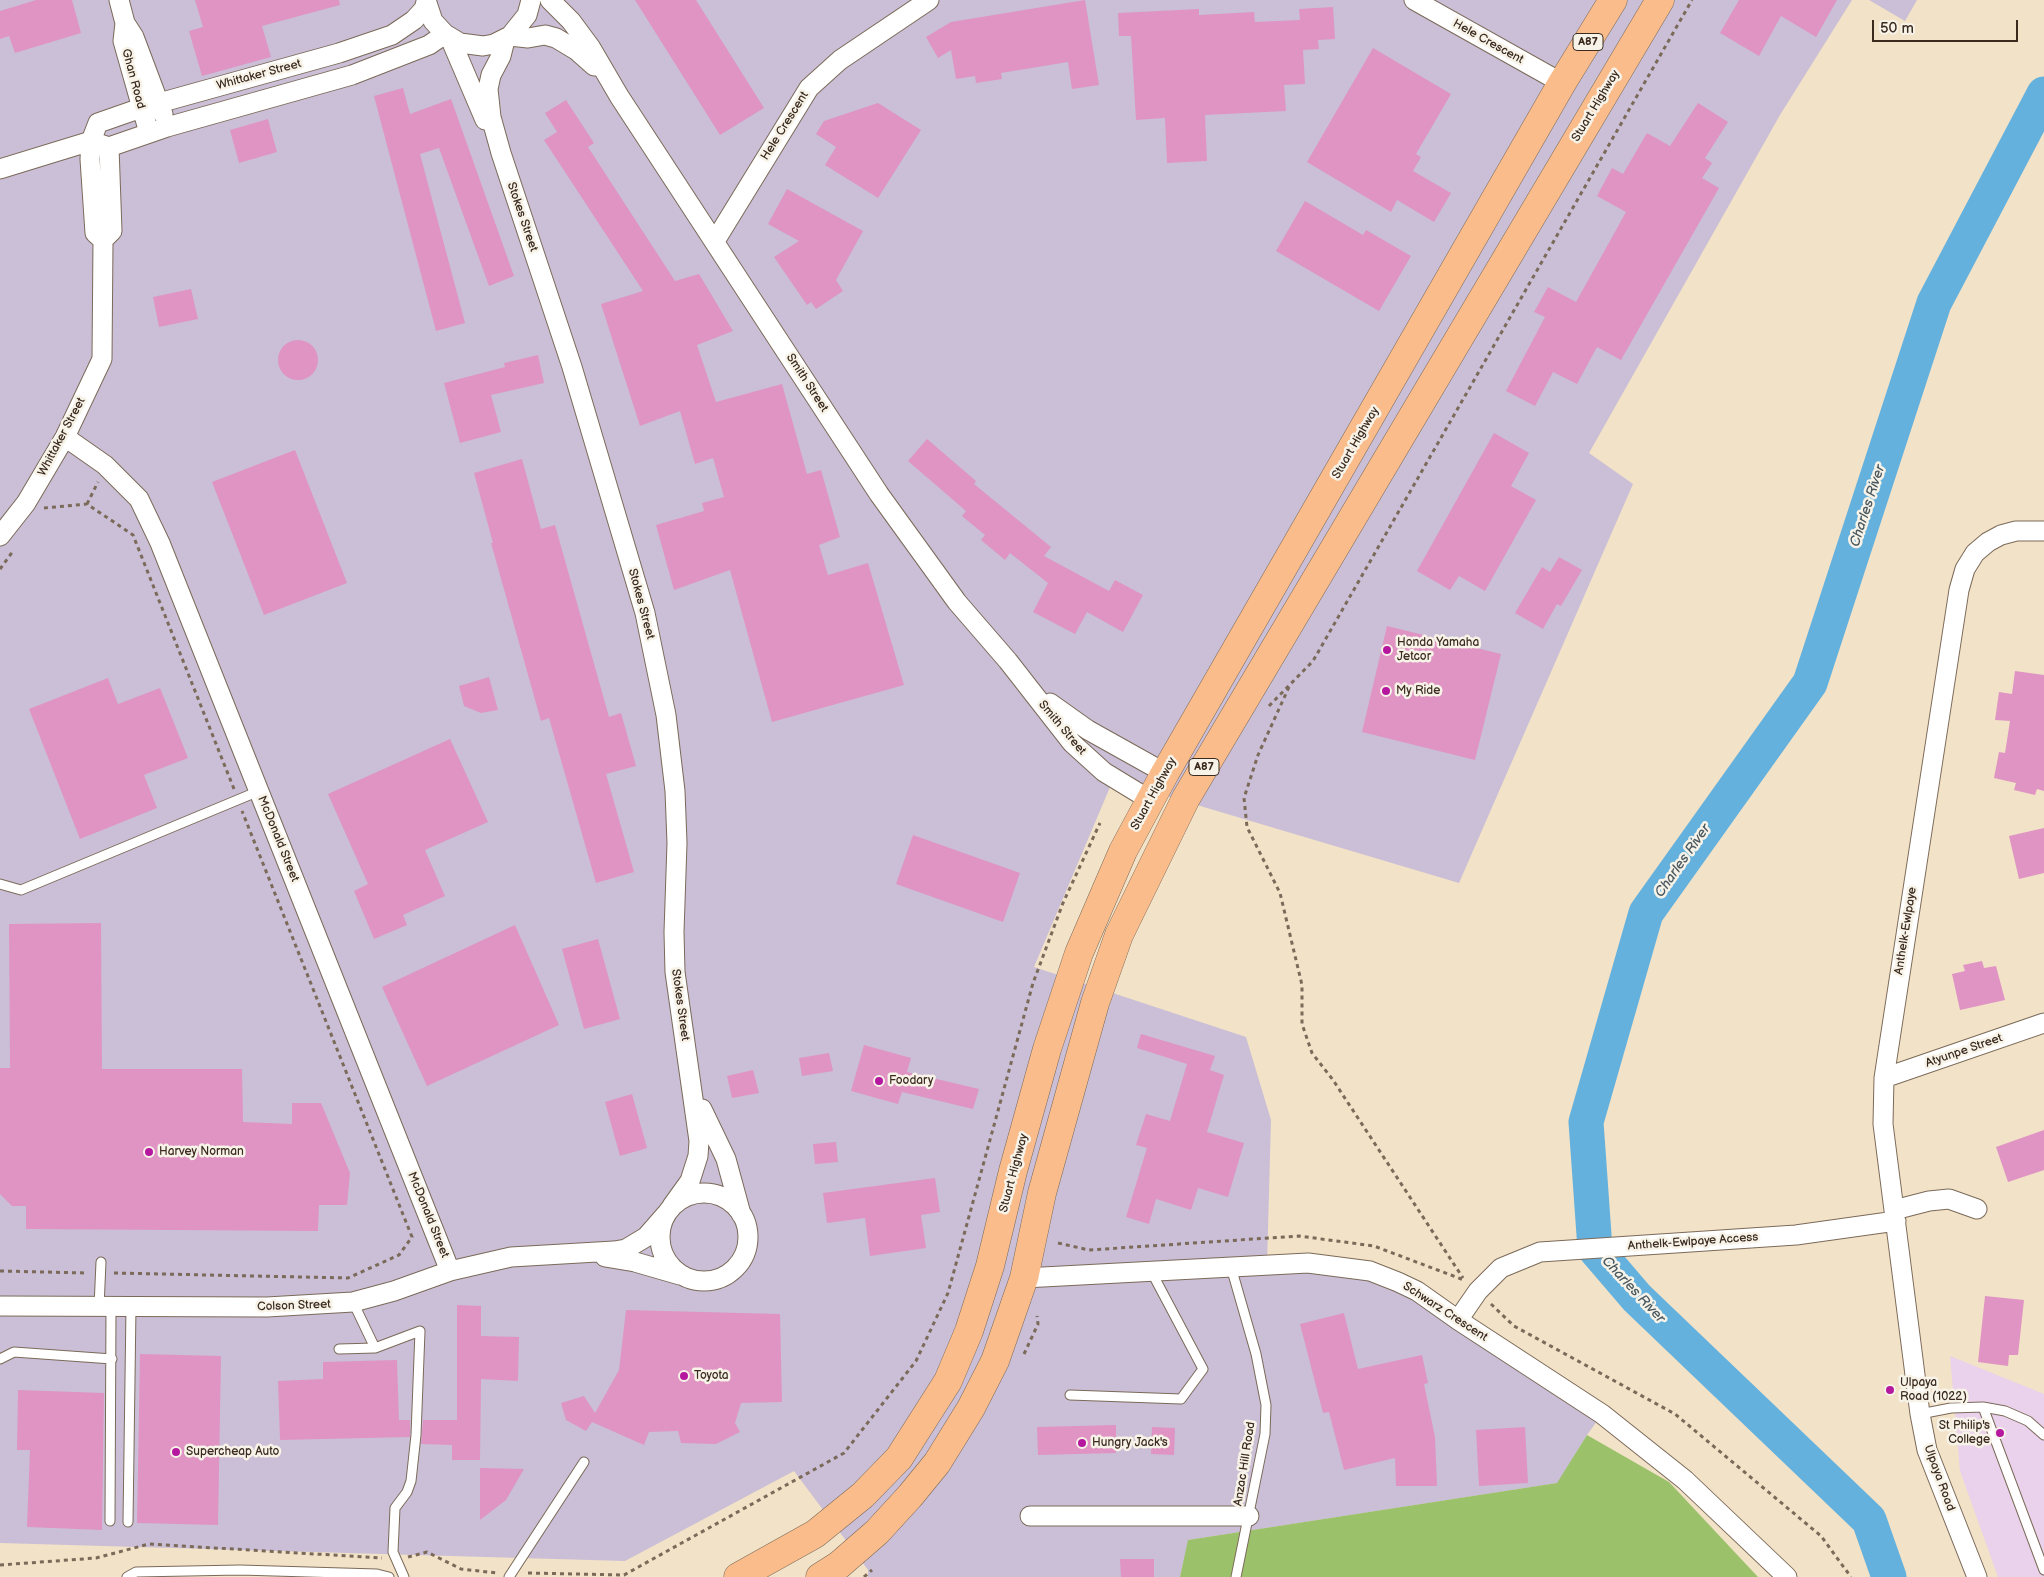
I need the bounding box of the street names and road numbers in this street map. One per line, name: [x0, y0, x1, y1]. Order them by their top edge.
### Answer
street label: Hele Crescent: [1450, 17, 1526, 67]
road number: A87: [1573, 34, 1603, 51]
street label: Ghan Road: [118, 47, 148, 111]
street label: Whittaker Street: [215, 57, 303, 93]
street label: Stuart Highway: [1569, 68, 1623, 144]
street label: Hele Crescent: [758, 89, 812, 163]
street label: Stokes Street: [503, 180, 541, 254]
street label: Smith Street: [783, 351, 831, 415]
street label: Whittaker Street: [35, 395, 89, 479]
street label: Stuart Highway: [1330, 404, 1382, 482]
street label: Stokes Street: [625, 567, 657, 641]
street label: Smith Street: [1035, 698, 1089, 758]
street label: Stuart Highway: [1128, 755, 1180, 833]
road number: A87: [1189, 759, 1219, 776]
street label: McDonald Street: [254, 794, 302, 884]
street label: Anthelk-Ewlpaye: [1892, 886, 1920, 976]
street label: Stokes Street: [668, 968, 692, 1042]
street label: Atyunpe Street: [1924, 1031, 2004, 1071]
street label: Stuart Highway: [997, 1132, 1031, 1214]
street label: McDonald Street: [404, 1170, 452, 1260]
street label: Anthelk-Ewlpaye Access: [1627, 1230, 1759, 1254]
street label: Schwarz Crescent: [1400, 1279, 1490, 1345]
street label: Colson Street: [257, 1298, 331, 1314]
street label: Anzac Hill Road: [1231, 1421, 1259, 1507]
street label: Ulpaya Road: [1920, 1443, 1958, 1513]

